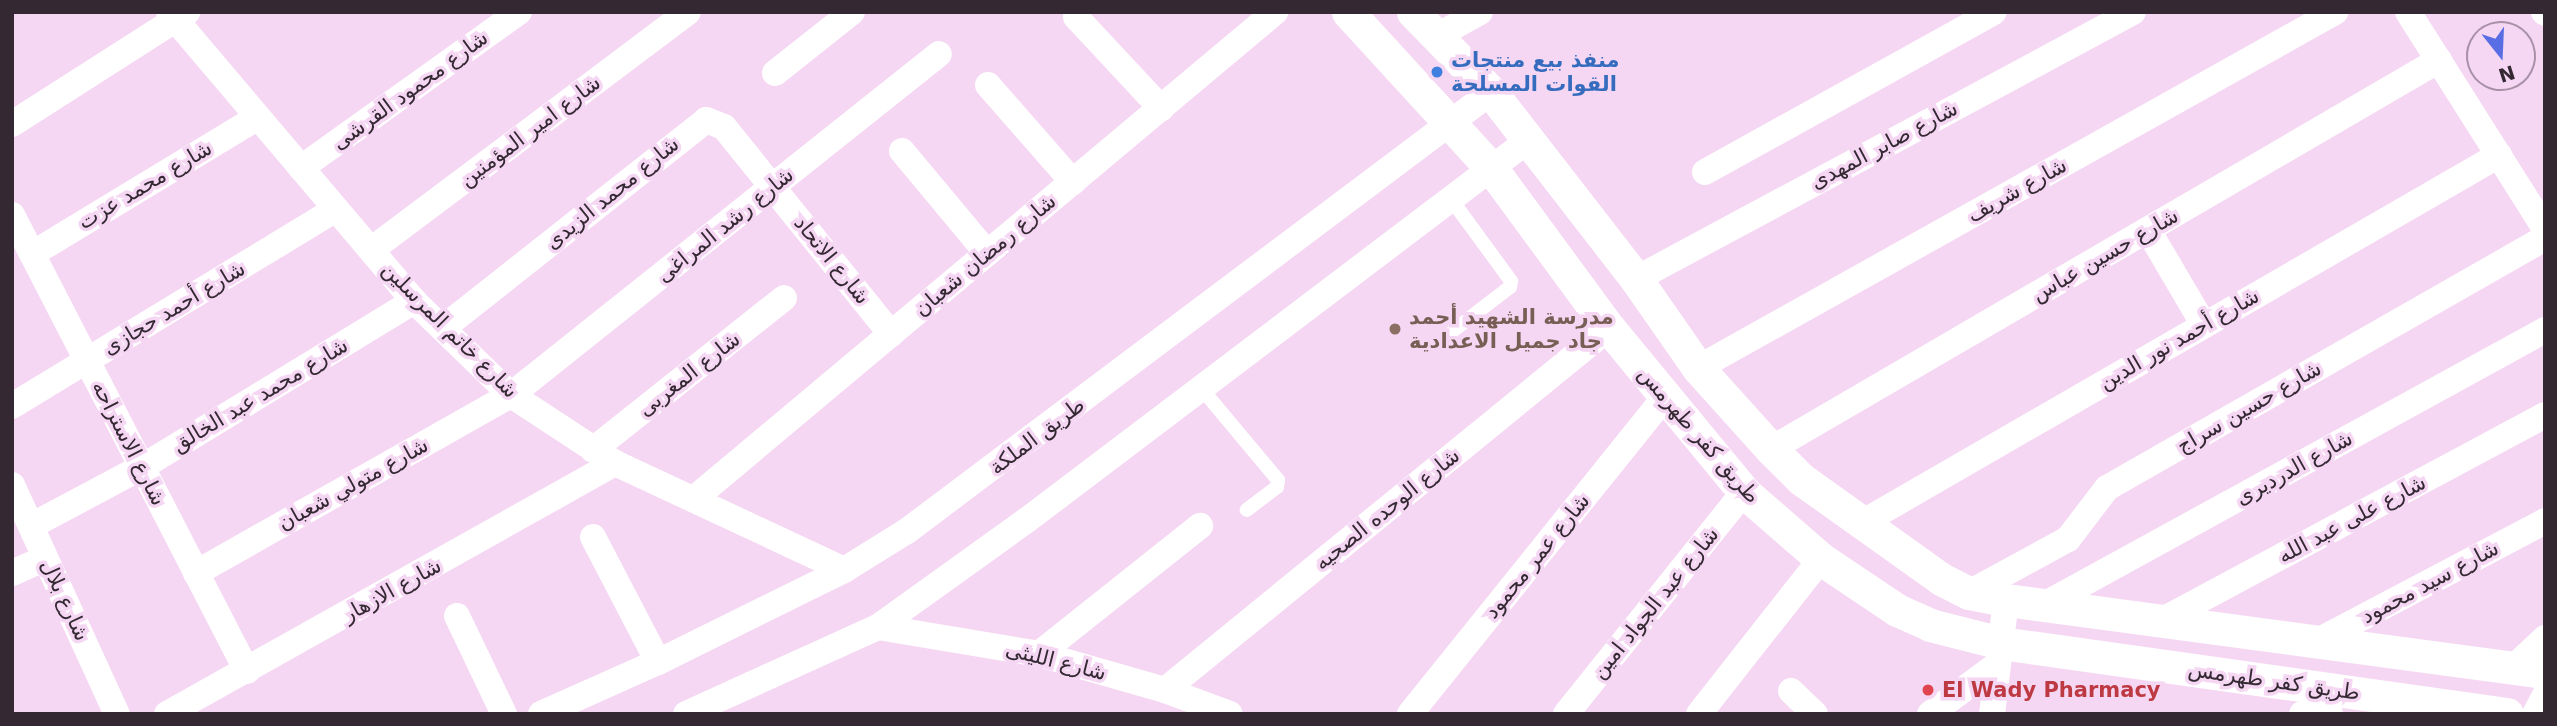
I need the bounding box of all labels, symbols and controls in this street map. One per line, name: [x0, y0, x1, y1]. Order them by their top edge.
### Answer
north arrow: [2466, 21, 2536, 91]
street label: شارع محمود القرشى: [327, 25, 493, 155]
place label: منفذ بيع منتجات القوات المسلحة: [1451, 47, 1620, 97]
text: N: [2496, 61, 2518, 87]
marker: منفذ بيع منتجات القوات المسلحة: [1429, 64, 1445, 80]
street label: شارع امير المؤمنين: [454, 70, 606, 192]
street label: شارع صابر المهدى: [1806, 96, 1962, 194]
street label: شارع محمد الزيدى: [540, 131, 684, 255]
street label: شارع محمد عزت: [73, 135, 217, 235]
street label: شارع شريف: [1963, 152, 2071, 228]
street label: شارع رشد المراغى: [651, 162, 799, 288]
street label: شارع رمضان شعبان: [909, 188, 1061, 322]
street label: شارع حسين عباس: [2027, 203, 2183, 307]
street label: شارع الاتحاد: [789, 211, 875, 309]
street label: شارع أحمد حجازى: [98, 256, 250, 360]
street label: شارع خاتم المرسلين: [377, 257, 523, 403]
street label: شارع أحمد نور الدين: [2095, 283, 2263, 395]
place label: مدرسة الشهيد أحمد جاد جميل الاعدادية: [1409, 304, 1614, 354]
marker: مدرسة الشهيد أحمد جاد جميل الاعدادية: [1387, 321, 1403, 337]
street label: شارع المغربى: [633, 326, 745, 422]
street label: شارع محمد عبد الخالق: [168, 333, 352, 457]
street label: شارع حسين سراج: [2172, 355, 2326, 459]
street label: طريق كفر طهرمس: [1633, 361, 1765, 509]
street label: شارع الاستراحه: [87, 376, 171, 510]
street label: طريق الملكة: [984, 392, 1090, 480]
street label: شارع الدرديرى: [2231, 425, 2357, 511]
street label: شارع متولي شعبان: [273, 432, 433, 536]
street label: شارع الوحده الصحيه: [1309, 443, 1465, 575]
street label: شارع على عبد الله: [2274, 469, 2430, 569]
street label: شارع عمر محمود: [1479, 488, 1595, 624]
street label: شارع عبد الجواد امين: [1586, 522, 1724, 684]
street label: شارع سيد محمود: [2357, 535, 2503, 629]
street label: شارع الازهار: [338, 553, 446, 627]
street label: شارع بلال: [35, 555, 95, 645]
street label: شارع الليثى: [1003, 636, 1109, 686]
street label: طريق كفر طهرمس: [2186, 656, 2362, 706]
place label: El Wady Pharmacy: [1942, 677, 2161, 703]
marker: El Wady Pharmacy: [1920, 682, 1936, 698]

